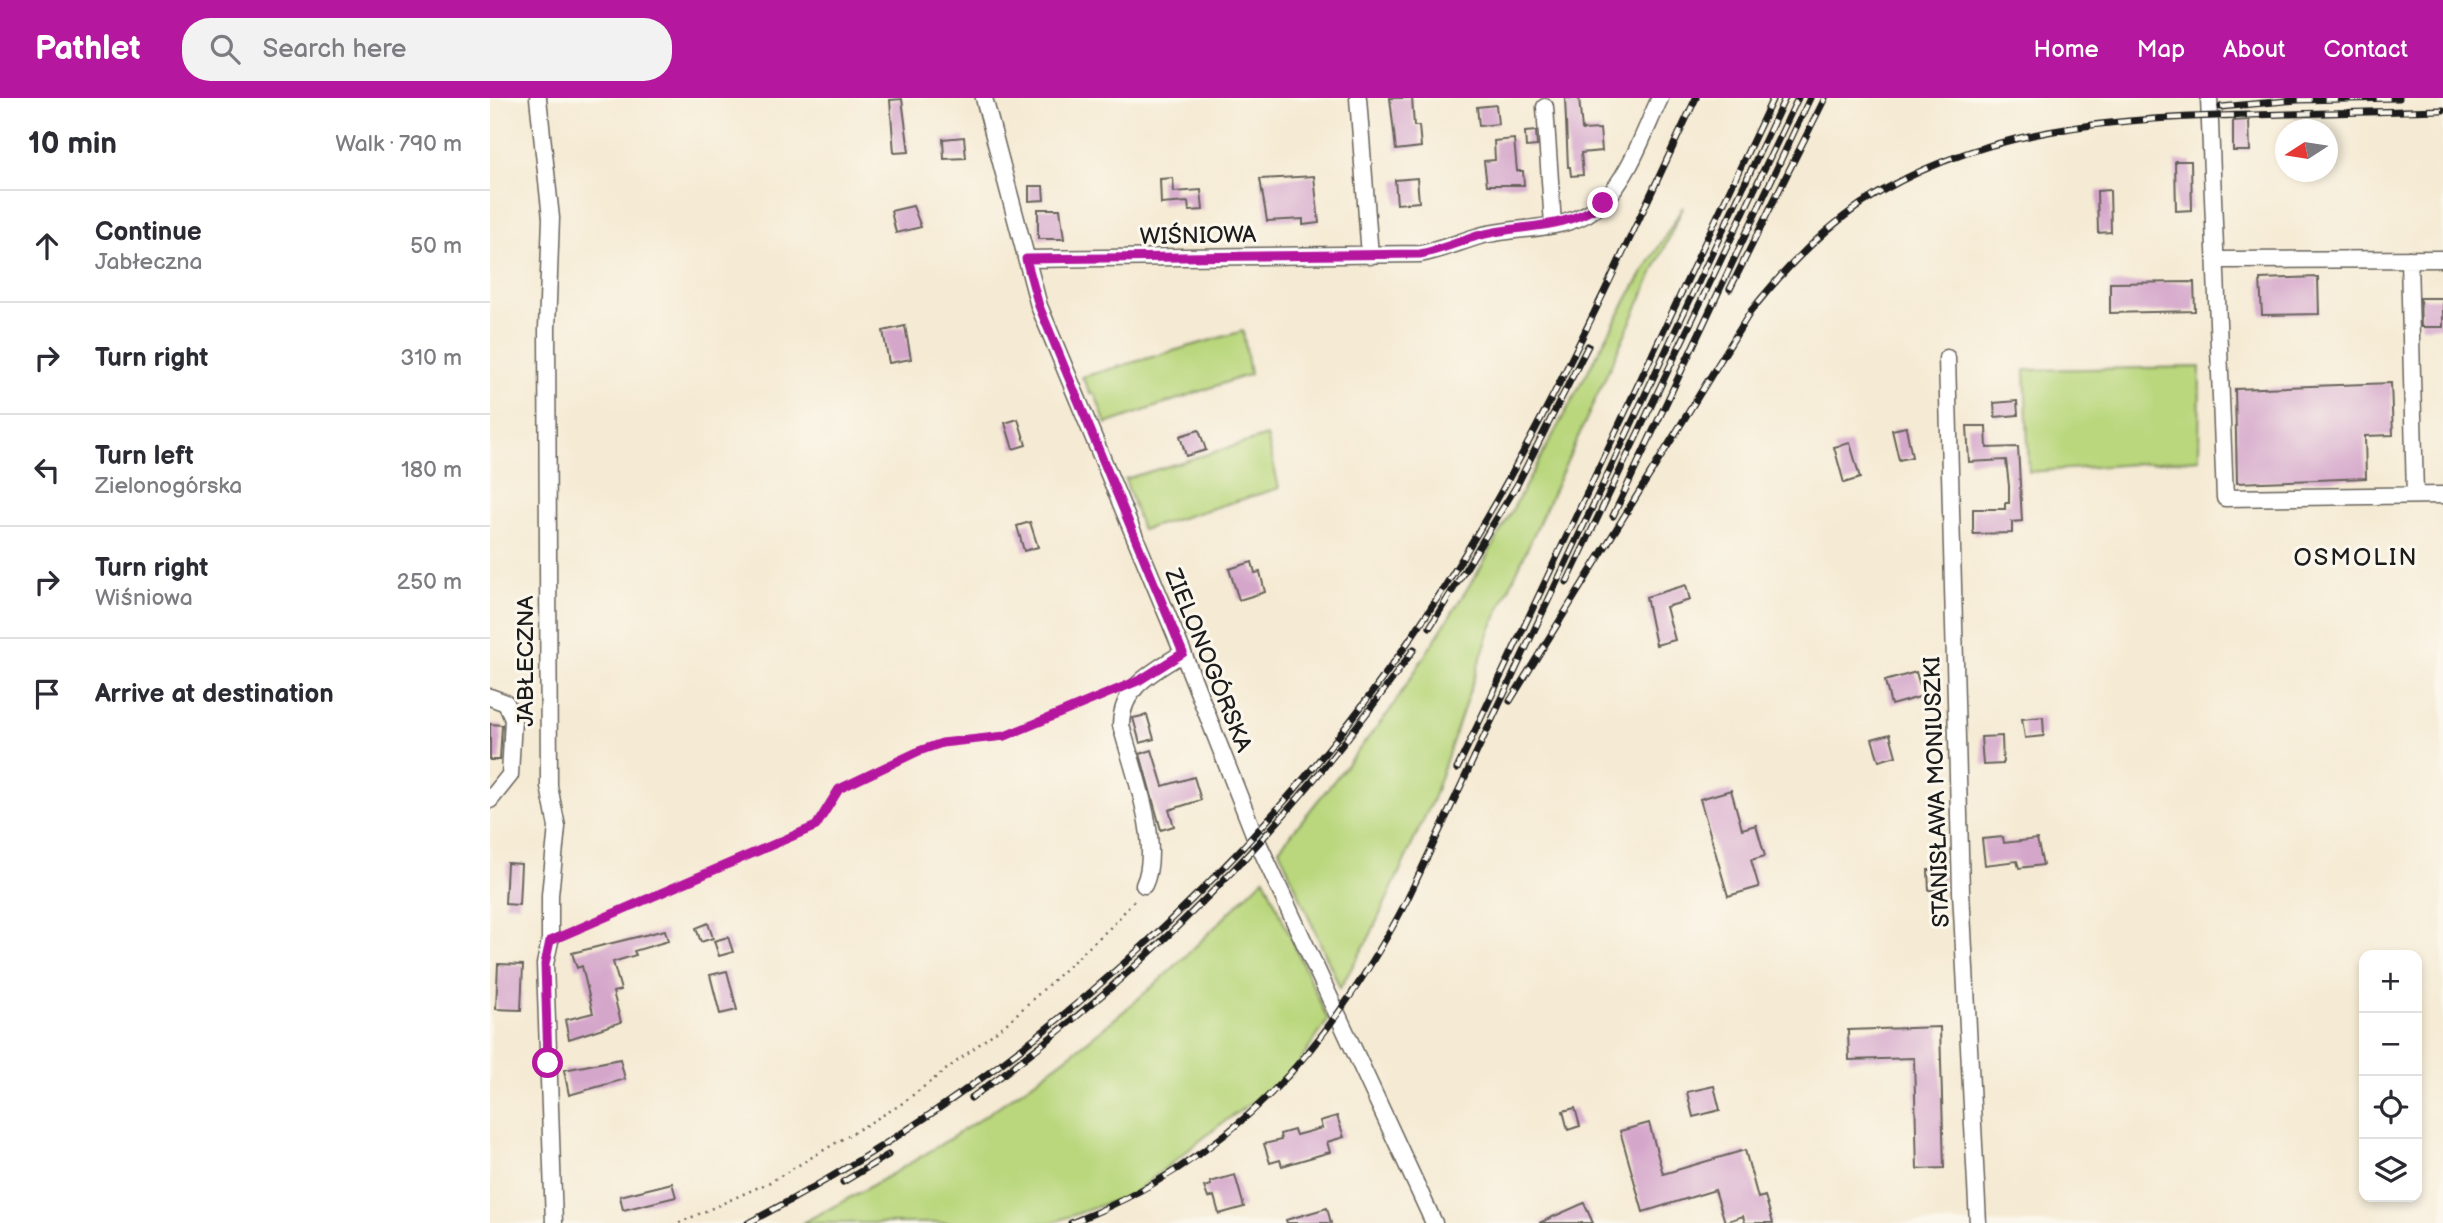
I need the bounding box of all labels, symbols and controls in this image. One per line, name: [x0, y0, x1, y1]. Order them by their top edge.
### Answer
search box: [182, 18, 672, 81]
text: Pathlet: [35, 29, 140, 69]
icon: search: [206, 30, 244, 68]
text: Search here: [262, 34, 406, 65]
text: Home: [2034, 35, 2099, 64]
text: Map: [2137, 35, 2185, 64]
text: About: [2223, 35, 2285, 64]
text: Contact: [2323, 35, 2408, 64]
north arrow: [2275, 119, 2338, 182]
text: 10 min: [28, 126, 117, 162]
text: Walk · 790 m: [335, 130, 462, 158]
route end: [1587, 187, 1618, 218]
text: Continue: [95, 217, 202, 248]
street label: WIŚNIOWA: [1139, 221, 1257, 251]
icon: ahead: [28, 227, 66, 265]
text: 50 m: [410, 232, 462, 260]
text: Jabłeczna: [95, 248, 202, 276]
icon: right: [28, 339, 66, 377]
text: Turn right: [95, 343, 208, 374]
text: 310 m: [400, 344, 462, 372]
text: Turn left: [95, 441, 194, 472]
icon: left: [28, 451, 66, 489]
text: 180 m: [401, 456, 462, 484]
text: Zielonogórska: [95, 472, 242, 500]
district label: OSMOLIN: [2294, 543, 2419, 572]
text: Turn right: [95, 553, 208, 584]
icon: right: [28, 563, 66, 601]
street label: ZIELONOGÓRSKA: [1158, 564, 1258, 757]
text: 250 m: [396, 568, 462, 596]
text: Wiśniowa: [95, 584, 193, 612]
street label: JABŁECZNA: [512, 595, 540, 726]
street label: STANISŁAWA MONIUSZKI: [1918, 656, 1956, 928]
icon: arrive: [28, 675, 66, 713]
text: Arrive at destination: [95, 679, 334, 710]
map controls: [2359, 950, 2422, 1202]
button: +: [2359, 950, 2422, 1013]
button: −: [2359, 1013, 2422, 1076]
route start: [532, 1047, 563, 1078]
button: locate: [2359, 1076, 2422, 1139]
button: layers: [2359, 1139, 2422, 1202]

